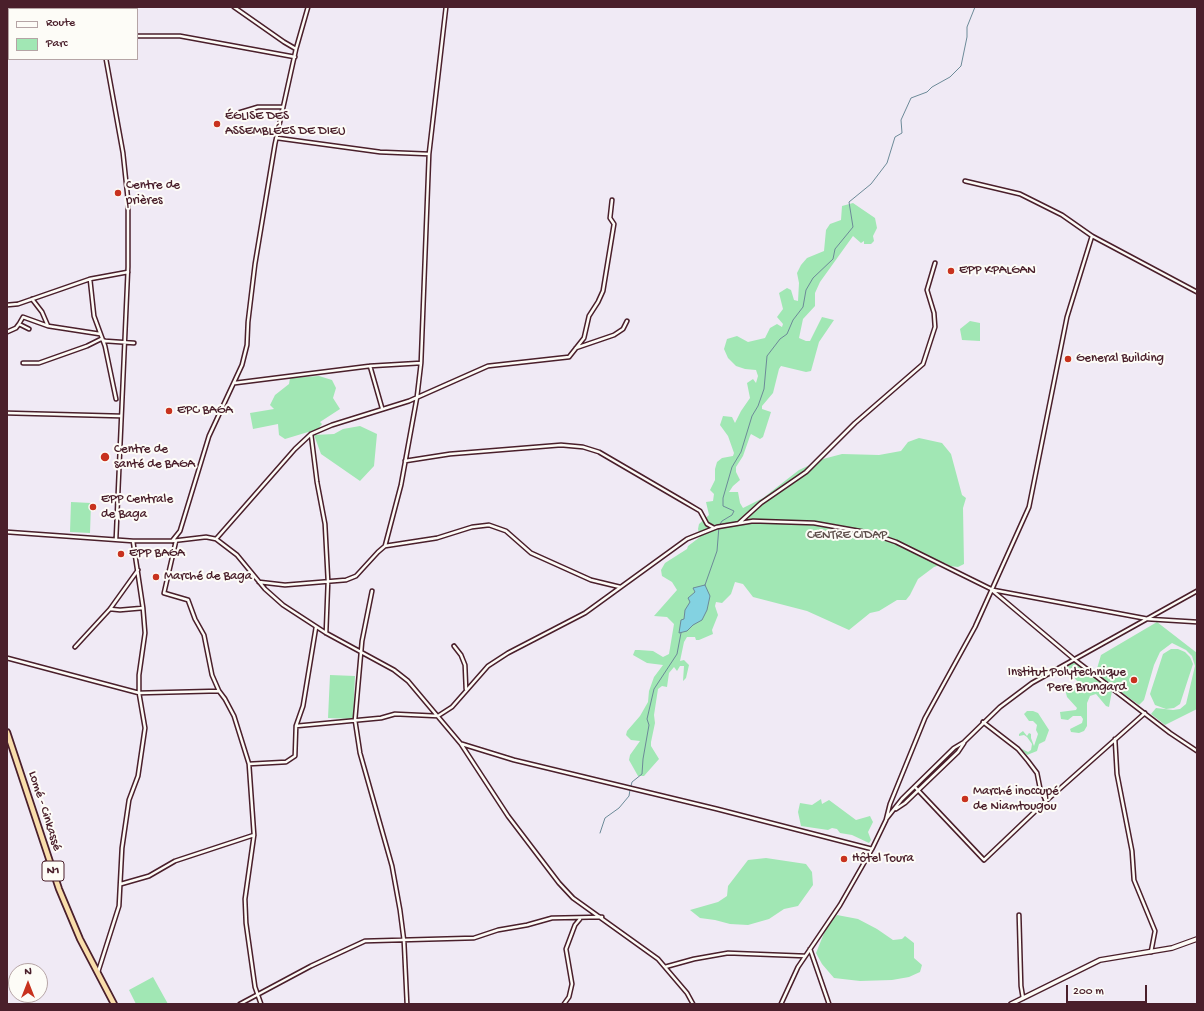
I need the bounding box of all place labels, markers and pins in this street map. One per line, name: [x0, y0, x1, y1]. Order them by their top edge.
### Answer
place label: ÉGLISE DES ASSEMBLÉES DE DIEU: [225, 109, 345, 140]
marker: ÉGLISE DES ASSEMBLÉES DE DIEU: [212, 119, 222, 129]
place label: Centre de prières: [126, 178, 180, 209]
marker: Centre de prières: [113, 188, 123, 198]
place label: EPP KPALGAN: [959, 263, 1036, 279]
marker: EPP KPALGAN: [946, 266, 956, 276]
place label: General Building: [1076, 351, 1164, 367]
marker: General Building: [1063, 354, 1073, 364]
place label: EPC BAGA: [177, 403, 233, 419]
marker: EPC BAGA: [164, 406, 174, 416]
place label: Centre de santé de BAGA: [114, 442, 195, 473]
marker: Centre de santé de BAGA: [99, 451, 111, 463]
place label: EPP Centrale de Baga: [101, 492, 173, 523]
marker: EPP Centrale de Baga: [88, 502, 98, 512]
place label: EPP BAGA: [129, 546, 185, 562]
marker: EPP BAGA: [116, 549, 126, 559]
place label: Marché de Baga: [164, 569, 252, 585]
marker: Marché de Baga: [151, 572, 161, 582]
place label: Institut Polytechnique Pere Brungard: [1008, 665, 1126, 696]
marker: Institut Polytechnique Pere Brungard: [1129, 675, 1139, 685]
place label: Marché inoccupé de Niamtougou: [973, 784, 1059, 815]
marker: Marché inoccupé de Niamtougou: [960, 794, 970, 804]
place label: Hôtel Toura: [852, 851, 914, 867]
marker: Hôtel Toura: [839, 854, 849, 864]

